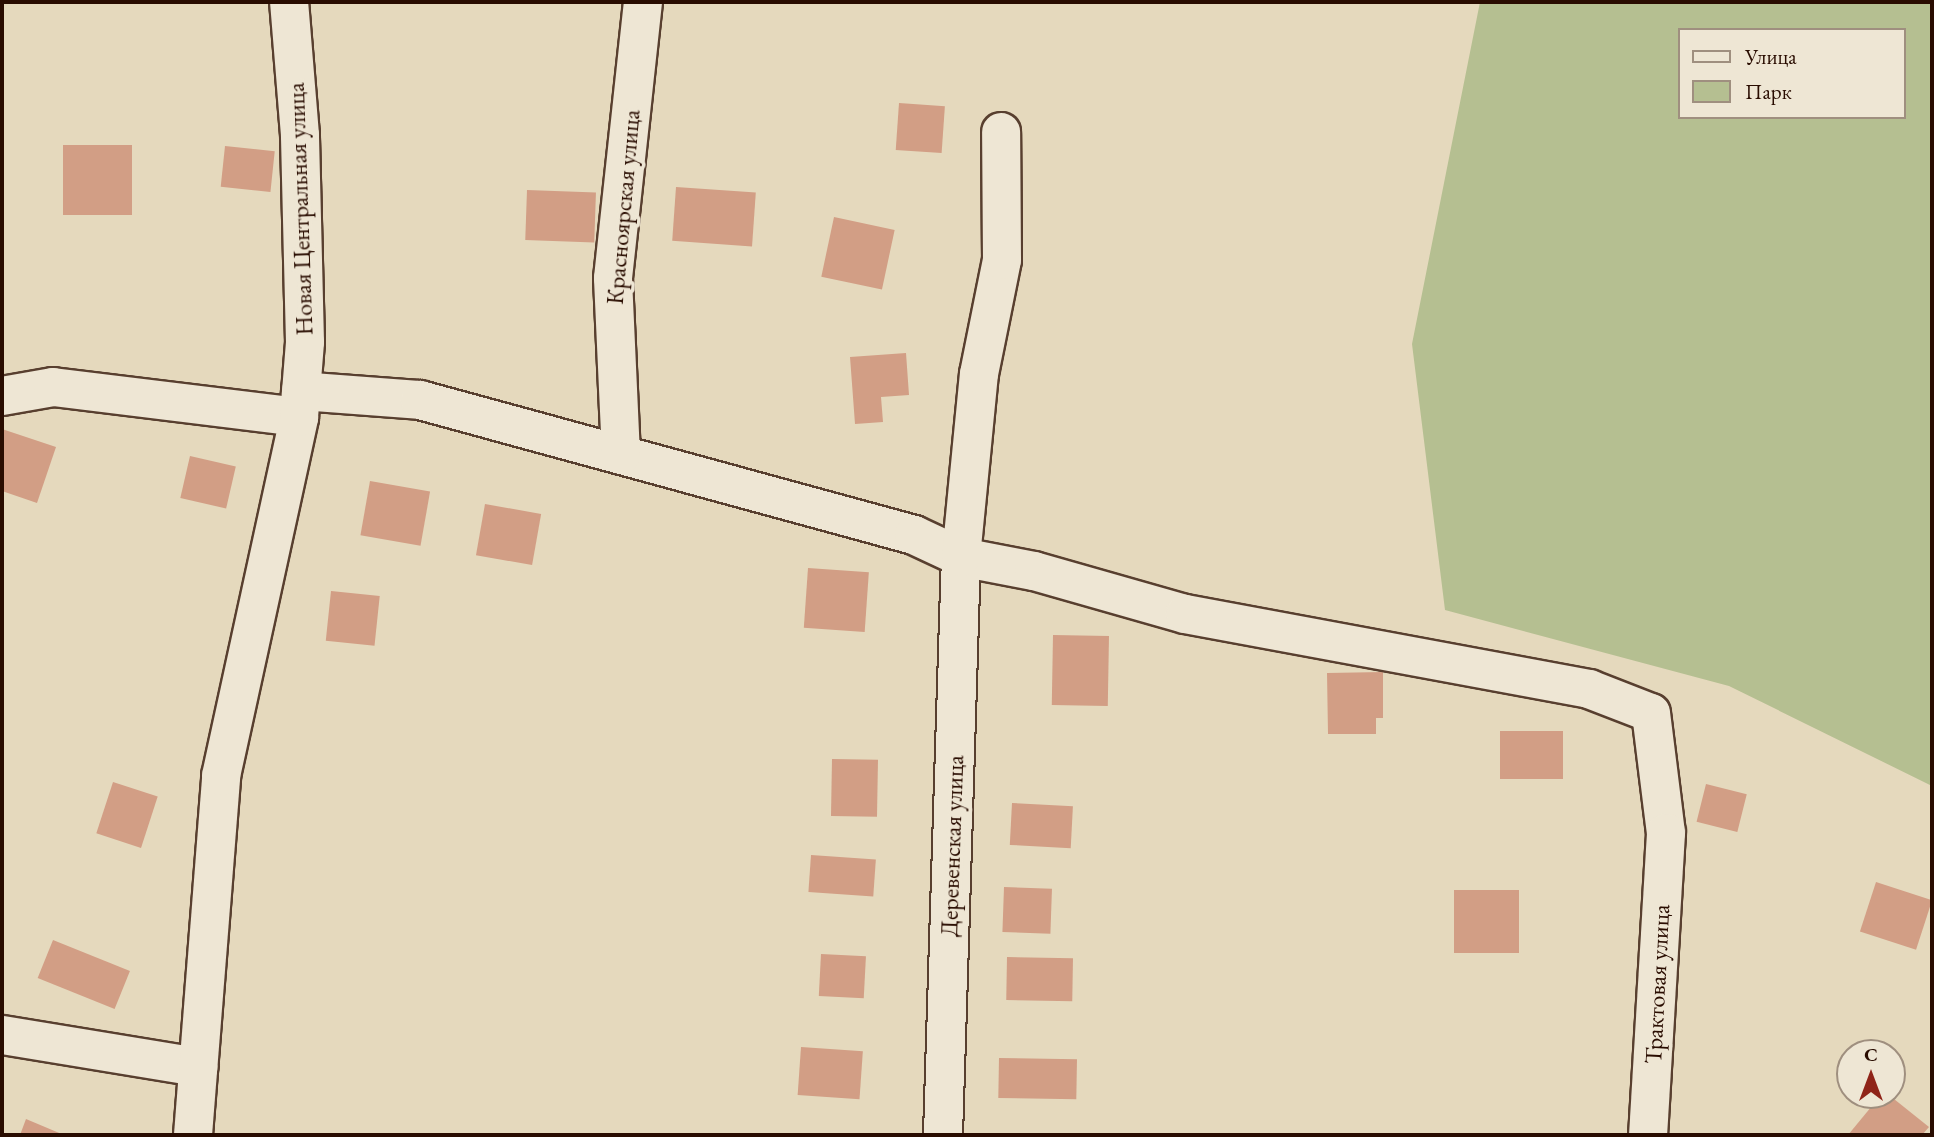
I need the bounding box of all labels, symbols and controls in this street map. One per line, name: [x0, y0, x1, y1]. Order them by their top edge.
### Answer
legend: [1678, 28, 1906, 119]
text: Улица: [1745, 43, 1797, 70]
text: Парк: [1745, 78, 1792, 105]
street label: Новая Центральная улица: [281, 82, 319, 336]
street label: Красноярская улица: [600, 108, 646, 306]
street label: Деревенская улица: [934, 755, 970, 937]
street label: Трактовая улица: [1638, 903, 1676, 1065]
north arrow: [1836, 1039, 1906, 1109]
text: С: [1864, 1042, 1878, 1067]

